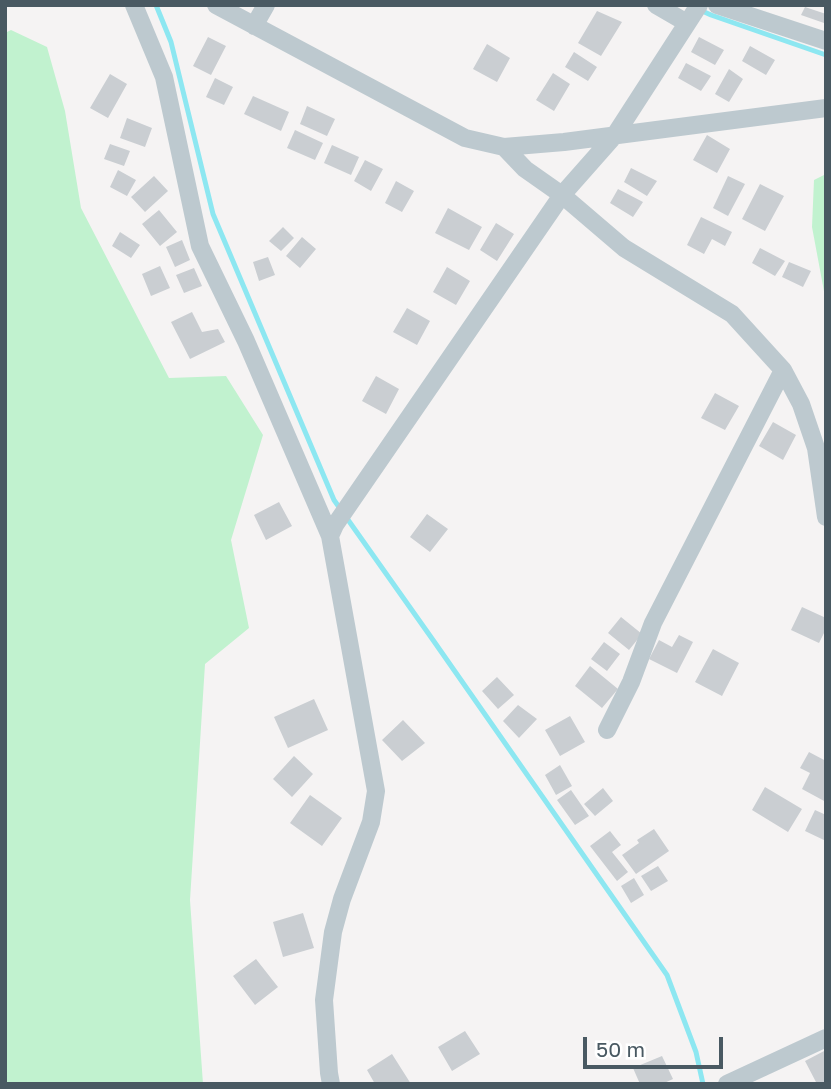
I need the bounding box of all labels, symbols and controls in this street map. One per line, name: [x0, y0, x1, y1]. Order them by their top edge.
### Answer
scale bar: [586, 1023, 726, 1066]
text: 50 m: [596, 1036, 645, 1062]

